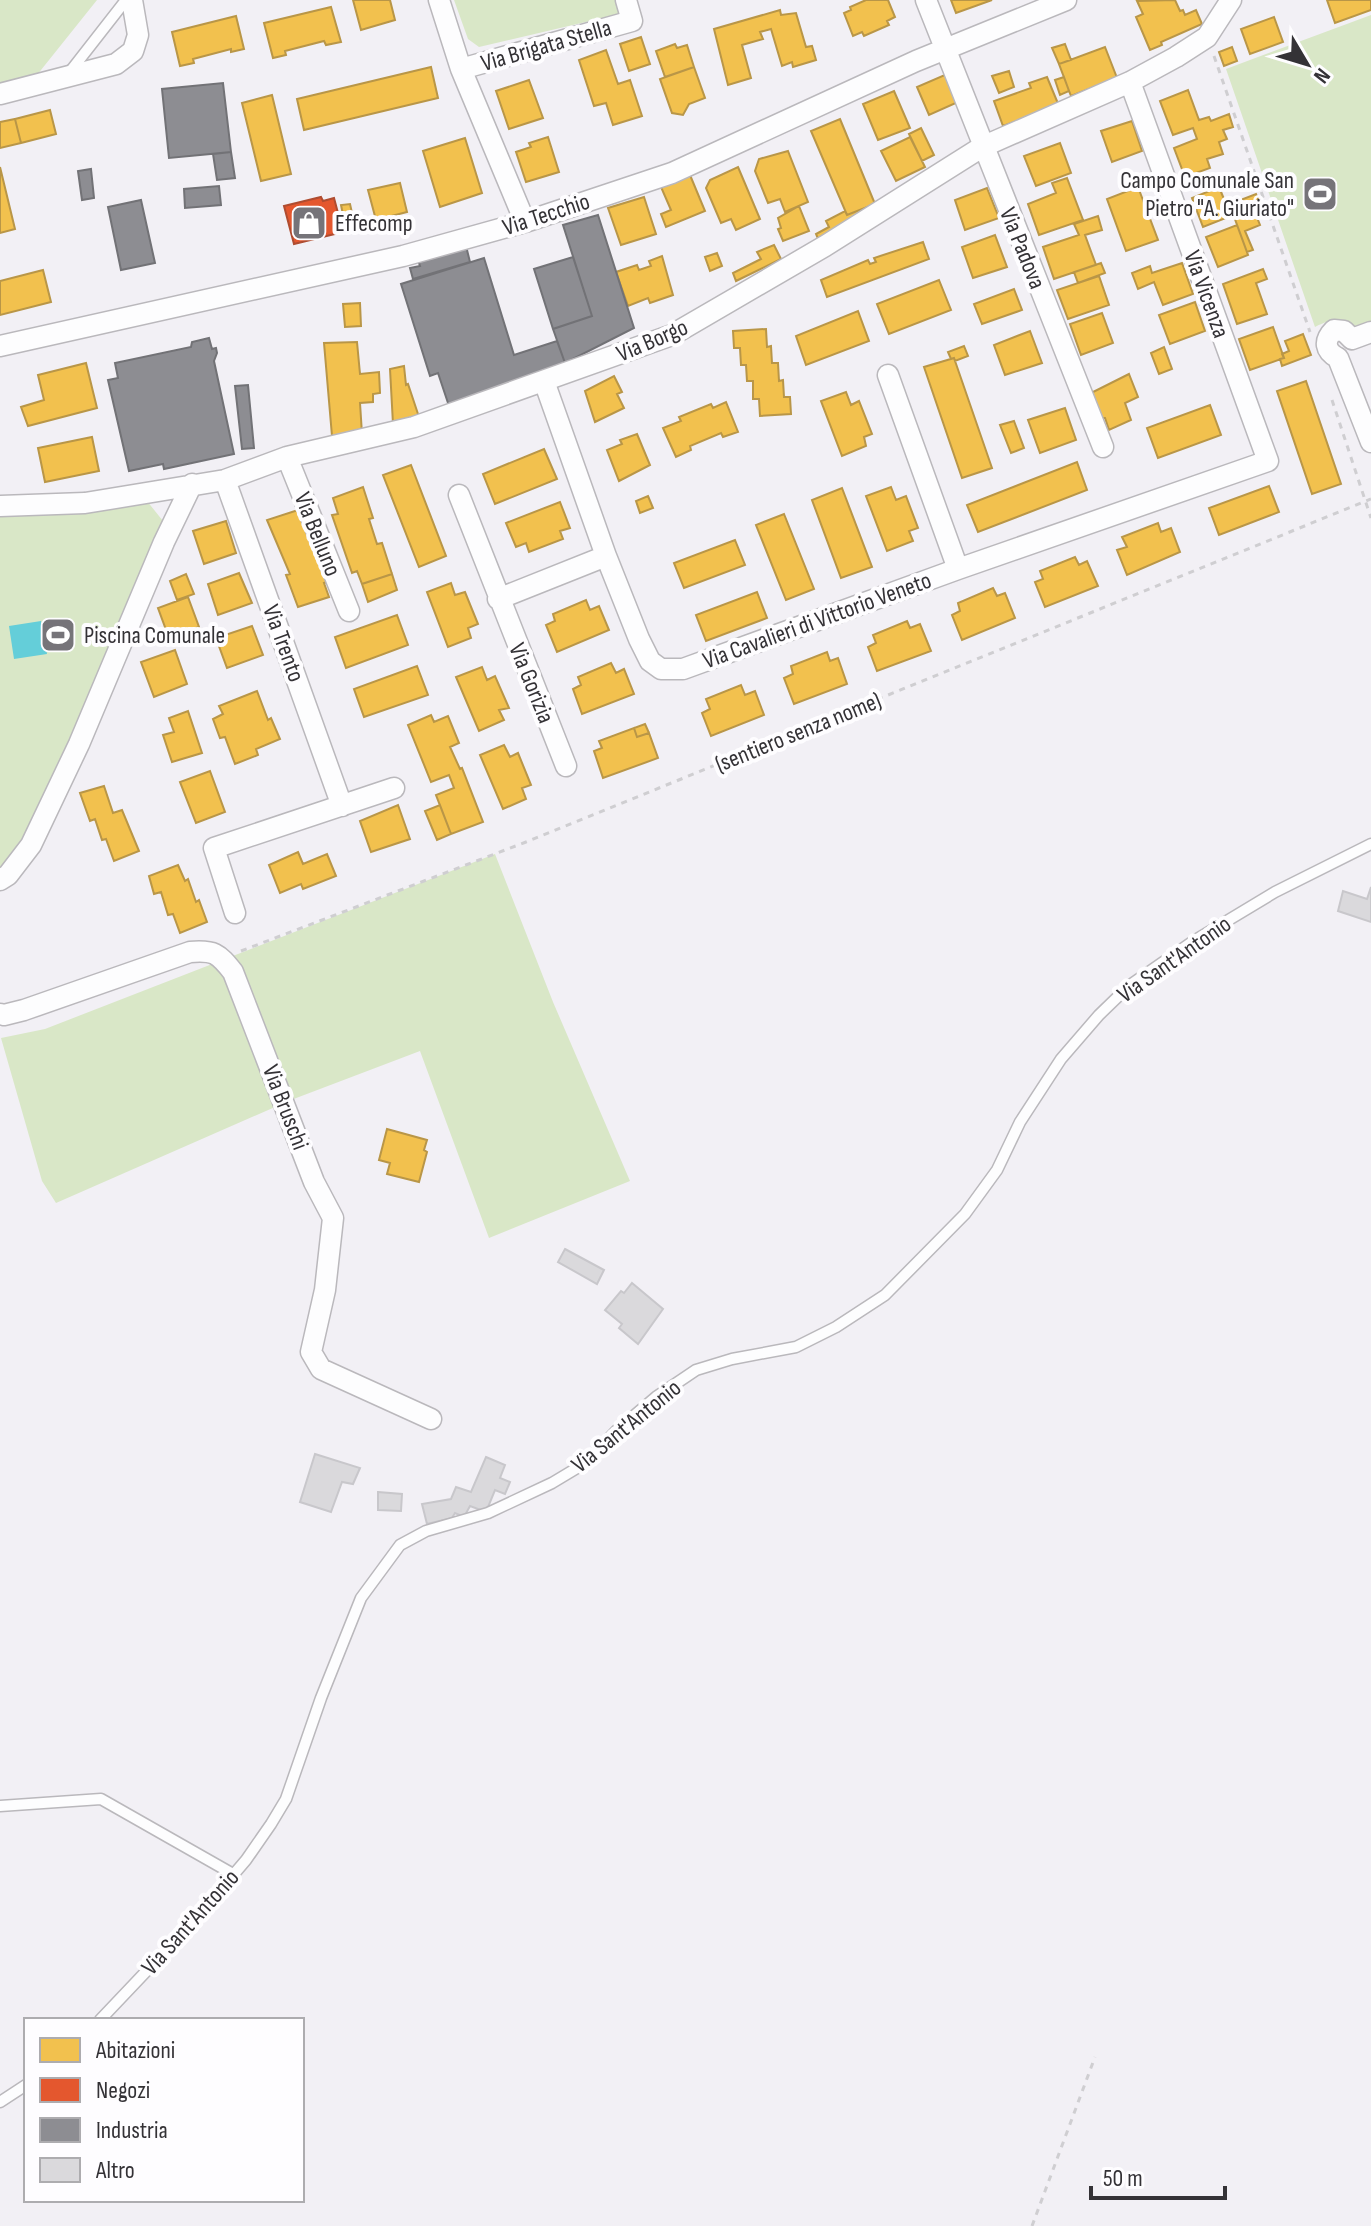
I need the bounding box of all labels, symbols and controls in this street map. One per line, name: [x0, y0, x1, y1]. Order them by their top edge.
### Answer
street label: Via Brigata Stella: [478, 13, 615, 78]
north arrow: [1267, 24, 1347, 104]
text: N: [1307, 62, 1336, 88]
place label: Campo Comunale San Pietro "A. Giuriato": [1120, 166, 1294, 223]
sports icon: Campo Comunale San Pietro "A. Giuriato": [1301, 175, 1339, 213]
street label: Via Tecchio: [499, 187, 593, 242]
street label: Via Padova: [993, 203, 1052, 293]
shop icon: Effecomp: [290, 204, 328, 242]
place label: Effecomp: [335, 209, 413, 238]
street label: Via Vicenza: [1177, 247, 1236, 342]
street label: Via Borgo: [612, 313, 692, 368]
street label: Via Belluno: [288, 488, 347, 580]
street label: Via Cavalieri di Vittorio Veneto: [699, 566, 935, 675]
street label: Via Trento: [256, 601, 311, 686]
sports icon: Piscina Comunale: [39, 616, 77, 654]
place label: Piscina Comunale: [84, 621, 225, 650]
street label: Via Gorizia: [502, 639, 561, 728]
street label: (sentiero senza nome): [711, 686, 885, 779]
street label: Via Sant'Antonio: [1112, 910, 1237, 1009]
street label: Via Bruschi: [256, 1060, 315, 1154]
street label: Via Sant'Antonio: [566, 1373, 687, 1479]
street label: Via Sant'Antonio: [135, 1863, 245, 1981]
legend: [24, 2018, 304, 2202]
text: Abitazioni: [95, 2036, 175, 2065]
text: Negozi: [96, 2076, 150, 2105]
text: Industria: [96, 2116, 168, 2145]
scale bar: [1091, 2150, 1225, 2200]
text: Altro: [95, 2156, 135, 2185]
text: 50 m: [1103, 2164, 1143, 2193]

